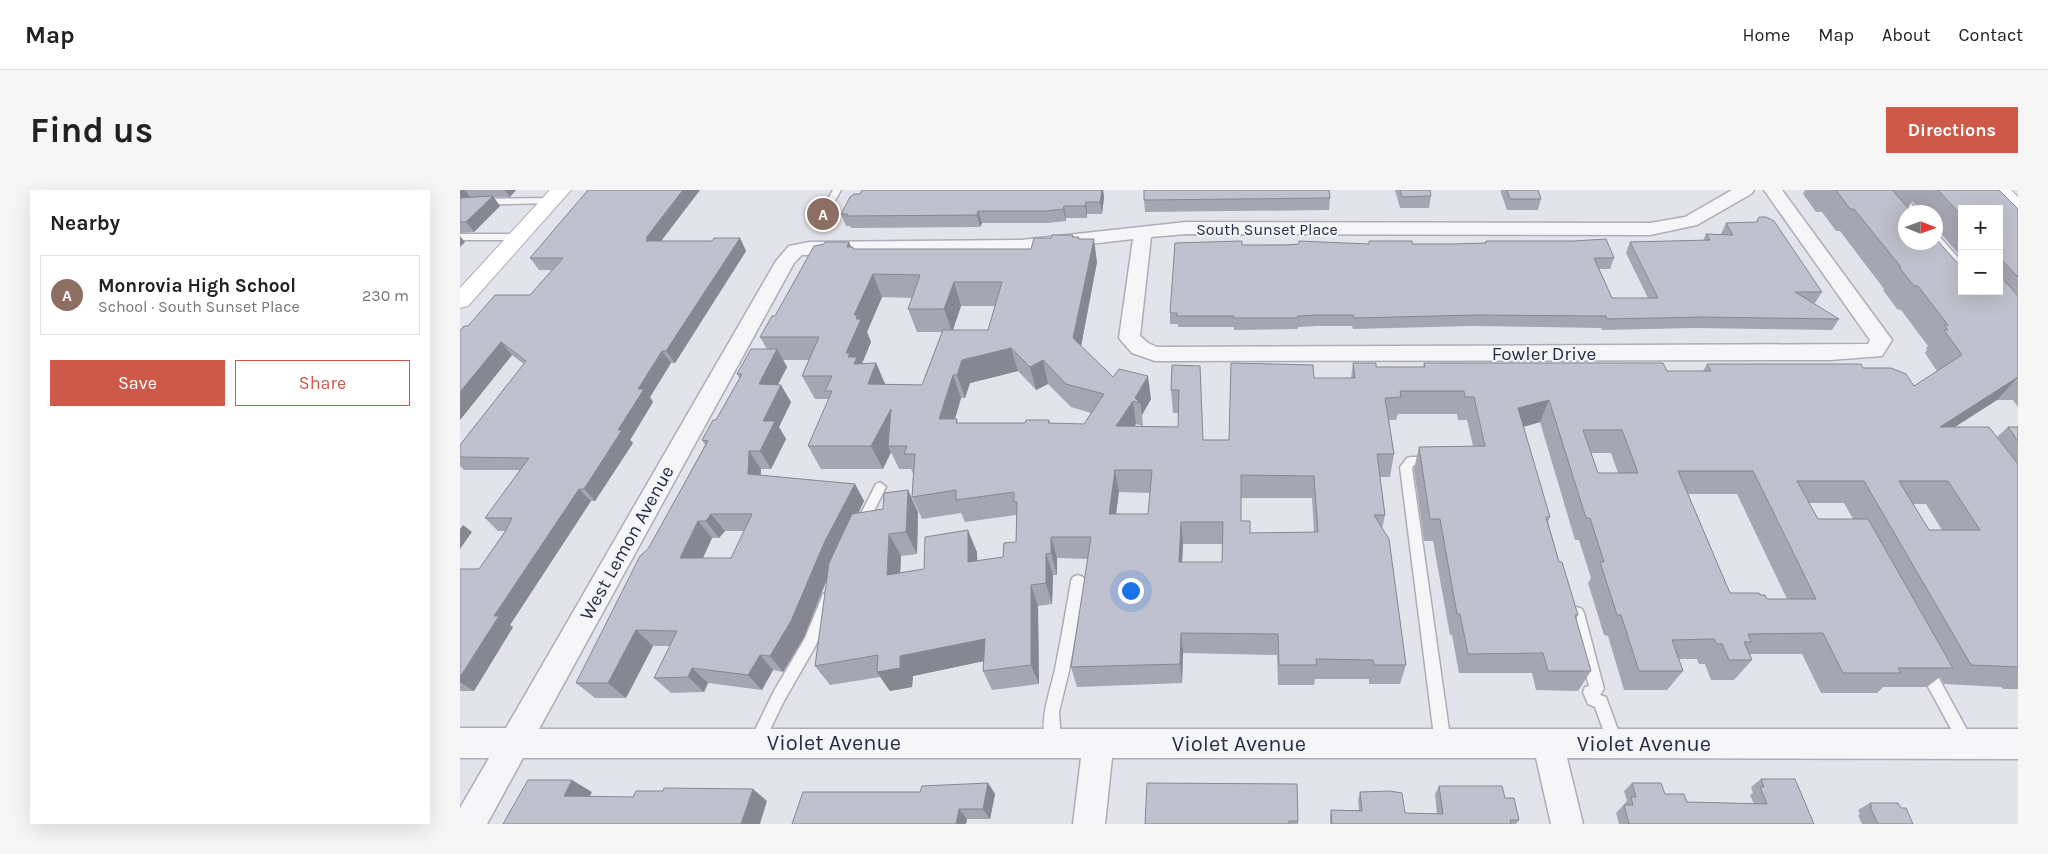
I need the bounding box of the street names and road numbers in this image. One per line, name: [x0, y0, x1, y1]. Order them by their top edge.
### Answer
street label: South Sunset Place: [1196, 220, 1338, 239]
street label: Fowler Drive: [1492, 343, 1596, 365]
street label: West Lemon Avenue: [575, 462, 679, 624]
street label: Violet Avenue: [767, 730, 901, 756]
street label: Violet Avenue: [1172, 731, 1306, 757]
street label: Violet Avenue: [1577, 731, 1711, 757]

